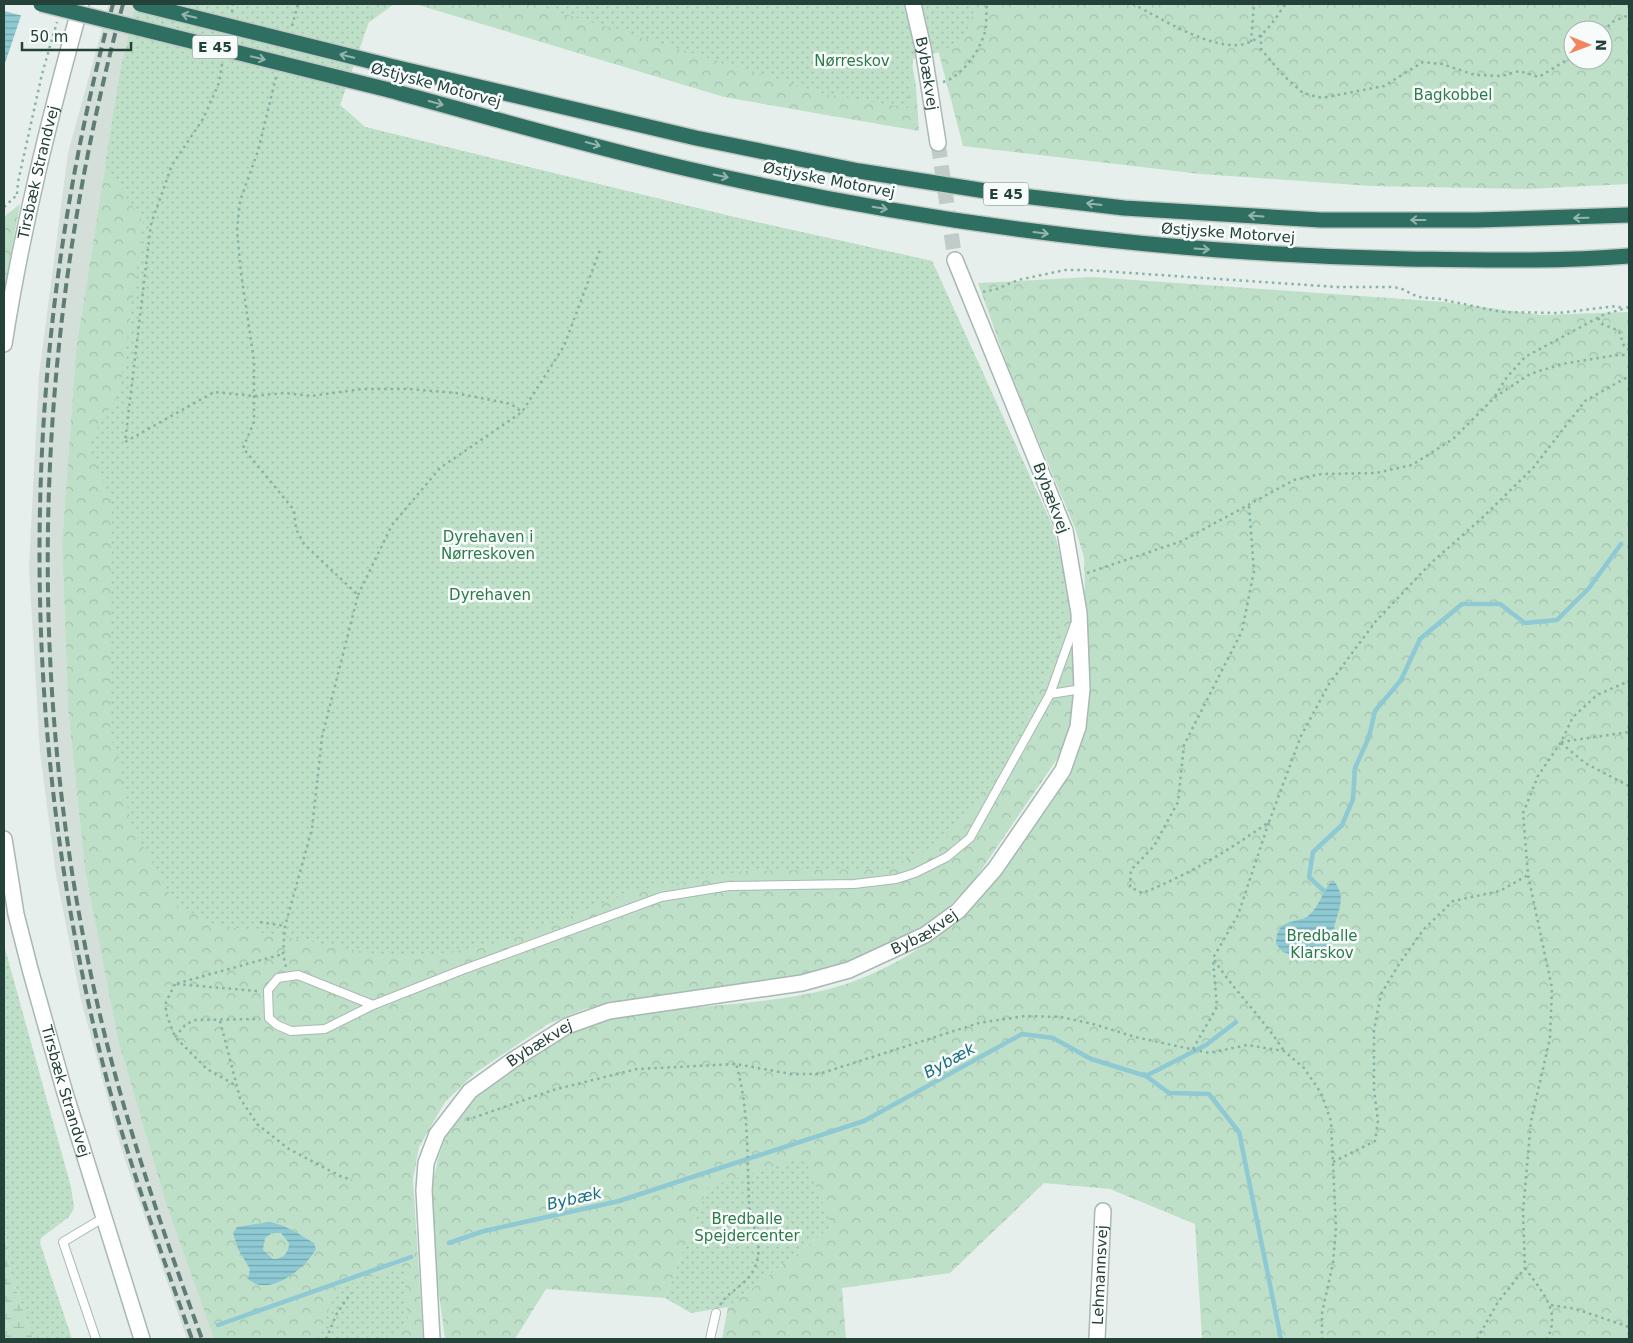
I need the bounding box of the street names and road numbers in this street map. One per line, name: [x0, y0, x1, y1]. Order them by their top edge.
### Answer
street label: Bybækvej: [912, 35, 942, 112]
road number: E 45: [192, 36, 238, 58]
street label: Østjyske Motorvej: [369, 59, 503, 111]
street label: Tirsbæk Strandvej: [14, 104, 63, 242]
street label: Østjyske Motorvej: [761, 158, 897, 202]
road number: E 45: [984, 182, 1028, 205]
street label: Østjyske Motorvej: [1160, 219, 1296, 247]
street label: Bybækvej: [1029, 460, 1073, 536]
street label: Bybækvej: [888, 905, 961, 958]
street label: Bybækvej: [503, 1016, 575, 1071]
street label: Tirsbæk Strandvej: [37, 1022, 94, 1159]
street label: Lehmannsvej: [1089, 1225, 1111, 1325]

